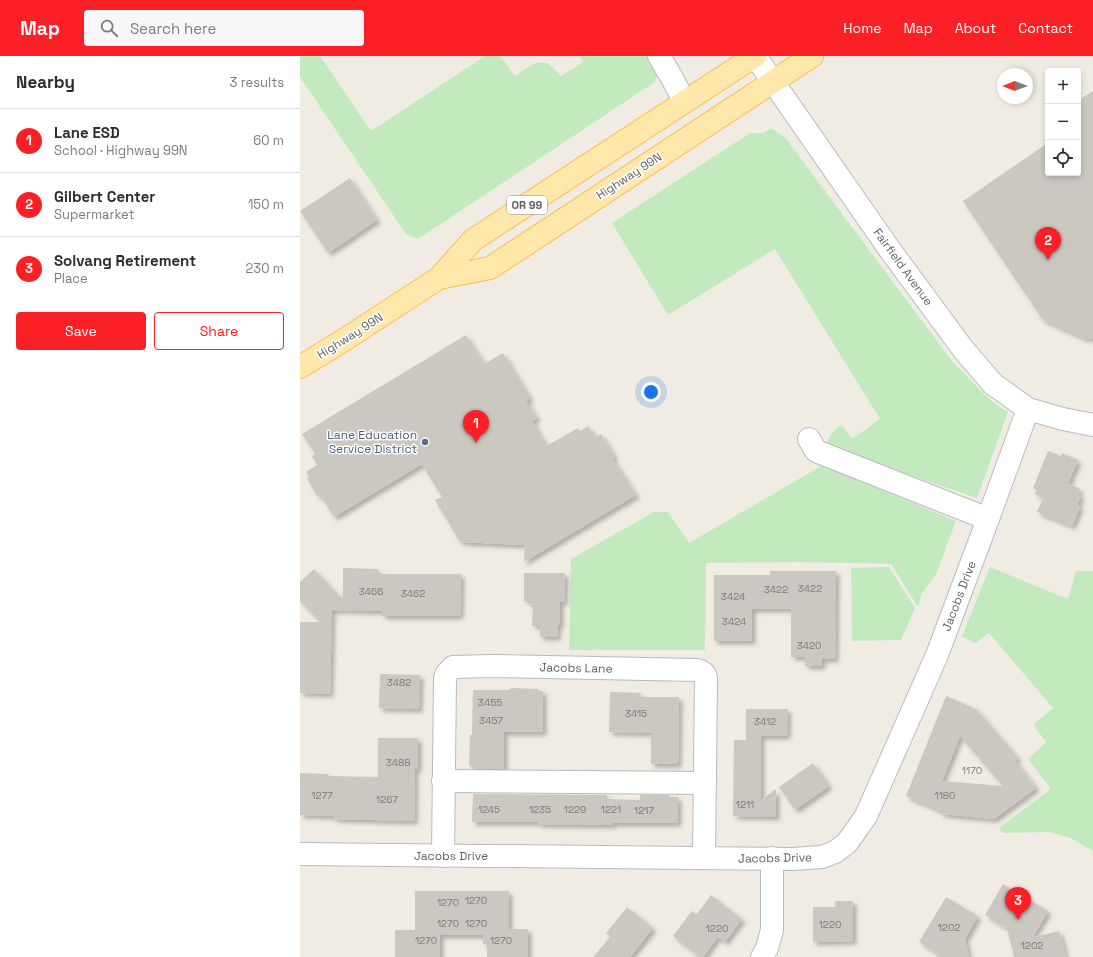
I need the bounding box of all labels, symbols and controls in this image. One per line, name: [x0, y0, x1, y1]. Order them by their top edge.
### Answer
search box: [84, 10, 364, 46]
text: Map: [20, 16, 60, 41]
icon: search: [98, 17, 120, 39]
text: Search here: [130, 19, 216, 38]
text: Home: [843, 19, 881, 37]
text: Map: [903, 19, 933, 37]
text: About: [955, 19, 996, 37]
text: Contact: [1018, 19, 1073, 37]
north arrow: [997, 68, 1033, 104]
map controls: [1045, 68, 1081, 176]
button: +: [1045, 68, 1081, 104]
text: Nearby: [16, 71, 75, 93]
text: 3 results: [230, 74, 284, 91]
button: −: [1045, 104, 1081, 140]
text: Lane ESD: [54, 123, 120, 142]
text: 1: [26, 132, 32, 149]
text: 60 m: [253, 132, 284, 149]
button: locate: [1045, 140, 1081, 176]
text: School · Highway 99N: [54, 142, 188, 159]
street label: Highway 99N: [593, 149, 665, 203]
text: Gilbert Center: [54, 187, 155, 206]
text: 2: [25, 196, 33, 213]
text: 150 m: [248, 196, 284, 213]
road number: OR 99: [507, 196, 547, 214]
text: Supermarket: [54, 206, 135, 223]
street label: Fairfield Avenue: [870, 225, 936, 309]
pin: 2: [1035, 227, 1061, 260]
text: Solvang Retirement: [54, 251, 196, 270]
text: 3: [25, 260, 33, 277]
text: 230 m: [246, 260, 284, 277]
text: Place: [54, 270, 88, 287]
street label: Highway 99N: [314, 309, 386, 363]
button: Save: [16, 312, 146, 350]
button: Share: [154, 312, 284, 350]
your location: [641, 382, 661, 402]
pin: 1: [463, 410, 489, 443]
place label: Lane Education Service District: [327, 427, 417, 457]
marker: Lane Education Service District: [420, 437, 430, 447]
street label: Jacobs Drive: [938, 559, 980, 633]
house number: 3422: [798, 582, 822, 595]
house number: 3422: [764, 583, 788, 596]
house number: 3466: [359, 585, 383, 598]
house number: 3462: [401, 587, 425, 600]
house number: 3424: [721, 590, 745, 603]
house number: 3424: [722, 615, 746, 628]
house number: 3420: [797, 639, 821, 652]
street label: Jacobs Lane: [539, 659, 613, 677]
house number: 3482: [387, 676, 411, 689]
house number: 3455: [478, 696, 502, 709]
house number: 3415: [625, 707, 647, 720]
house number: 3457: [479, 714, 503, 727]
house number: 3412: [754, 715, 776, 728]
house number: 3488: [386, 756, 410, 769]
house number: 1170: [962, 764, 982, 777]
house number: 1277: [311, 789, 333, 802]
house number: 1180: [935, 789, 956, 802]
house number: 1267: [376, 793, 398, 806]
house number: 1211: [736, 798, 754, 811]
house number: 1245: [478, 803, 500, 816]
house number: 1235: [529, 803, 551, 816]
house number: 1229: [564, 803, 586, 816]
house number: 1221: [601, 803, 621, 816]
house number: 1217: [634, 804, 654, 817]
street label: Jacobs Drive: [414, 848, 488, 864]
street label: Jacobs Drive: [738, 849, 812, 867]
pin: 3: [1005, 887, 1031, 920]
house number: 1270: [465, 894, 487, 907]
house number: 1270: [437, 896, 459, 909]
house number: 1270: [437, 917, 459, 930]
house number: 1270: [465, 917, 487, 930]
house number: 1220: [819, 918, 841, 931]
house number: 1202: [938, 921, 960, 934]
house number: 1220: [706, 922, 728, 935]
house number: 1270: [415, 934, 437, 947]
house number: 1270: [490, 934, 512, 947]
house number: 1202: [1021, 939, 1043, 952]

